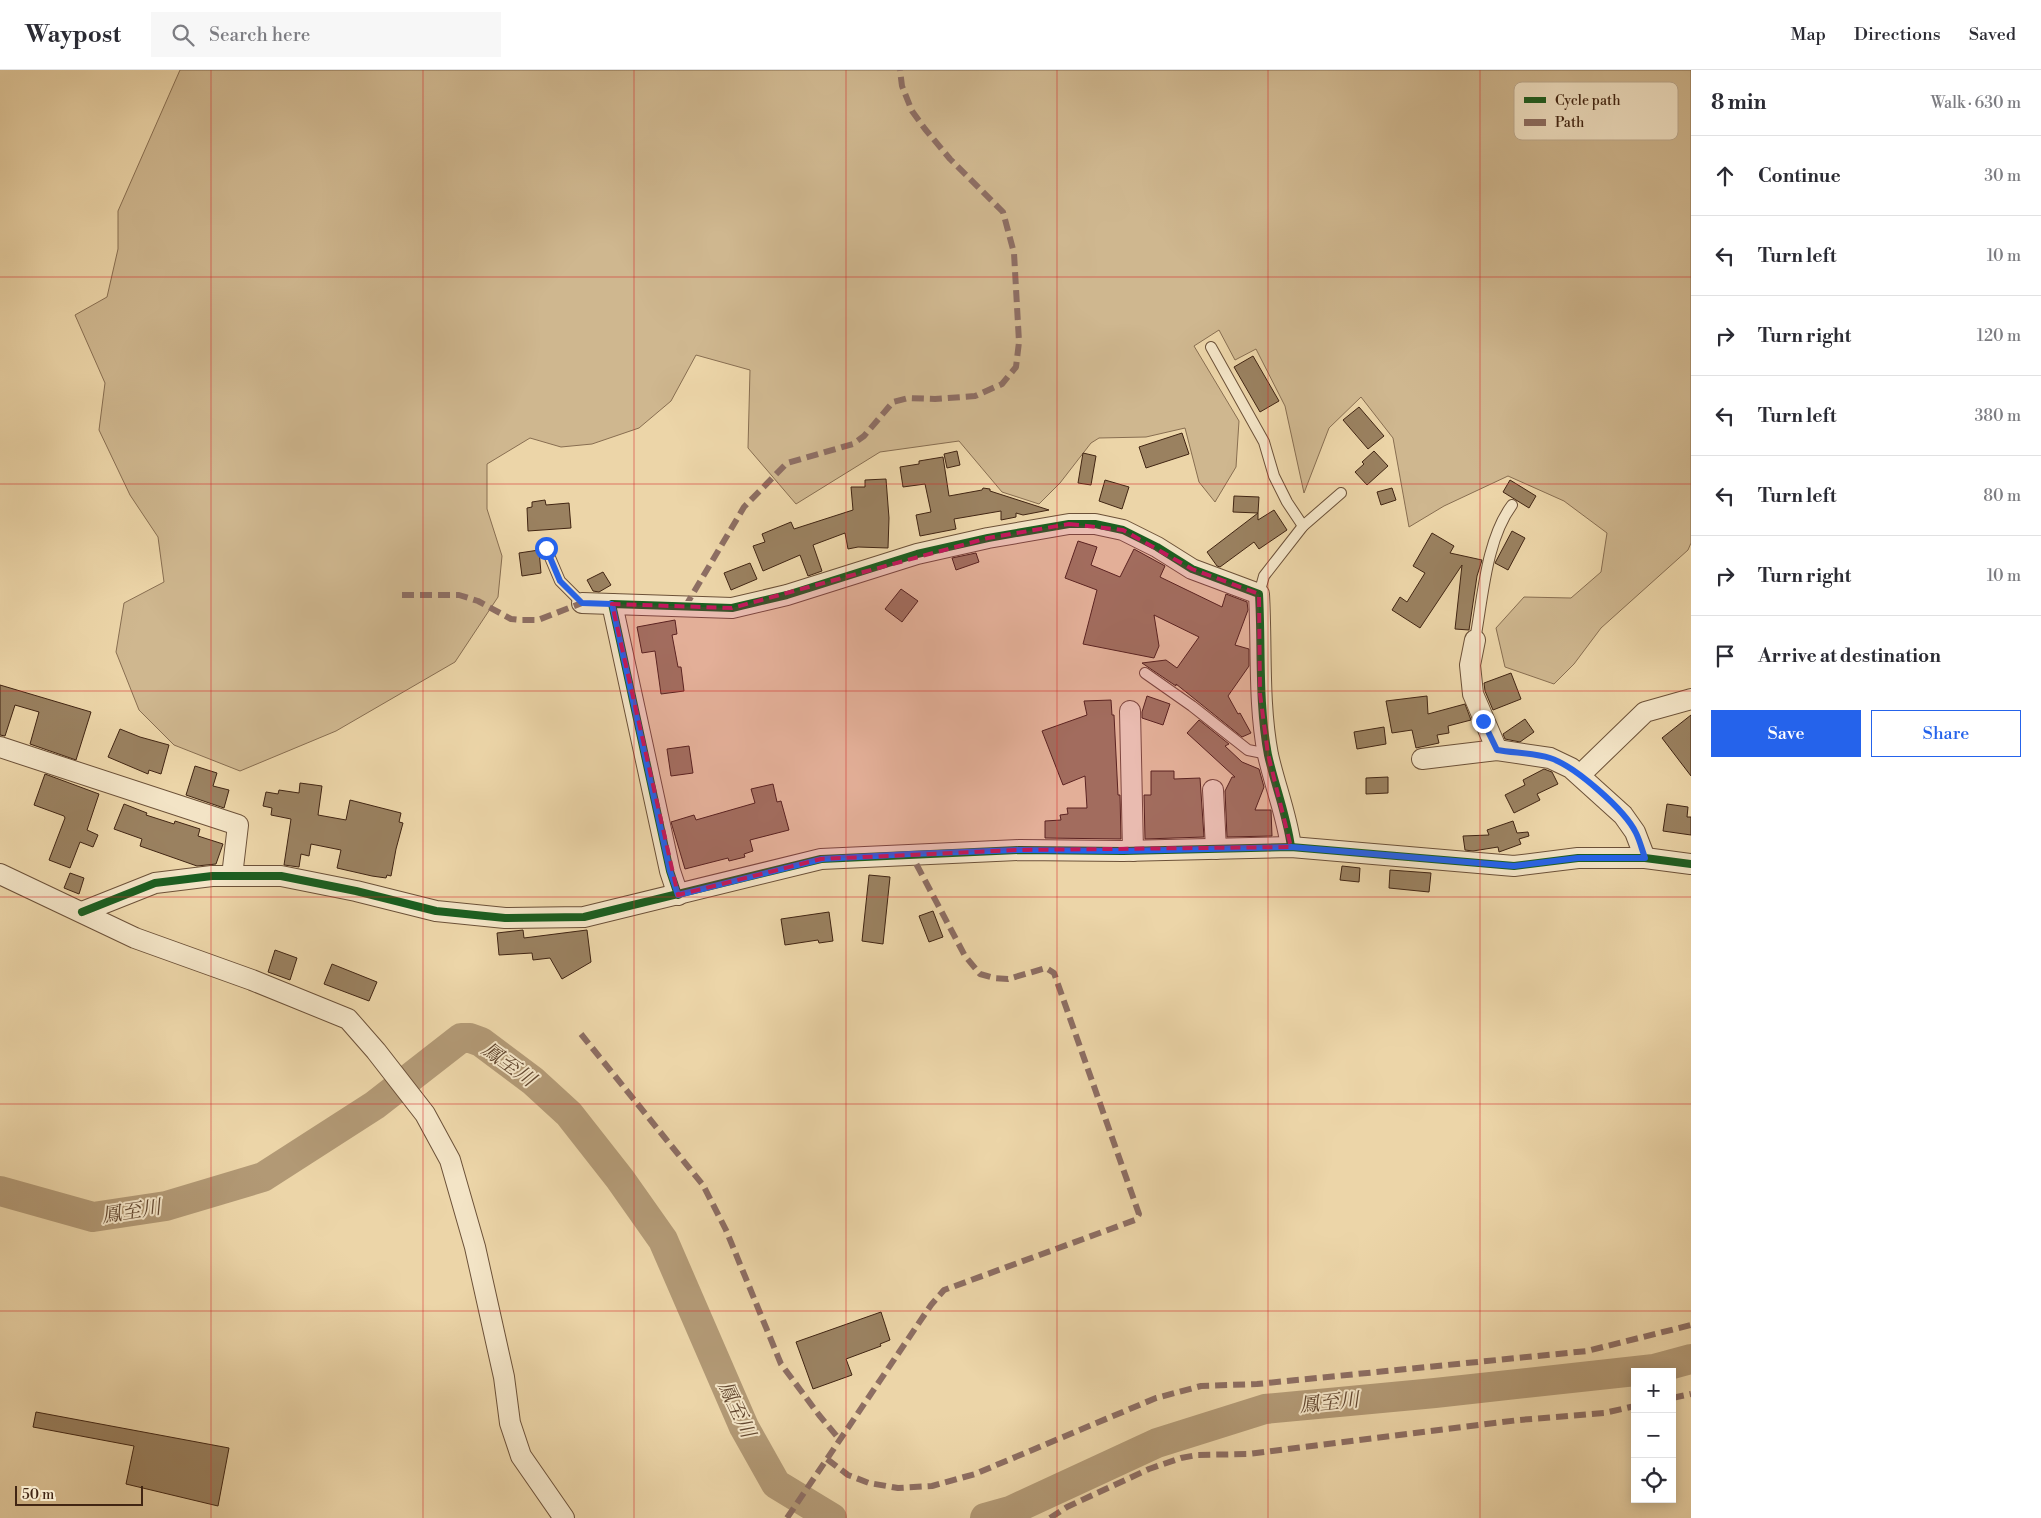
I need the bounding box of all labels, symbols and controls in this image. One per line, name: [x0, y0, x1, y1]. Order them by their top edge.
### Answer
search box: [151, 12, 501, 57]
text: Waypost: [25, 20, 121, 50]
icon: search: [169, 21, 197, 49]
text: Search here: [209, 23, 310, 47]
text: Map: [1790, 23, 1826, 46]
text: Directions: [1854, 23, 1941, 46]
text: Saved: [1969, 23, 2016, 46]
legend: [1514, 82, 1678, 140]
text: 8 min: [1711, 90, 1766, 116]
text: Cycle path: [1555, 92, 1621, 110]
text: Walk · 630 m: [1931, 93, 2021, 113]
text: Path: [1555, 114, 1585, 132]
icon: ahead: [1711, 162, 1739, 190]
text: Continue: [1758, 164, 1841, 188]
text: 30 m: [1984, 166, 2021, 186]
icon: left: [1711, 242, 1739, 270]
text: Turn left: [1758, 244, 1837, 268]
text: 10 m: [1987, 246, 2021, 266]
icon: right: [1711, 322, 1739, 350]
text: Turn right: [1758, 324, 1851, 348]
text: 120 m: [1977, 326, 2021, 346]
icon: left: [1711, 402, 1739, 430]
text: Turn left: [1758, 404, 1837, 428]
text: 380 m: [1974, 406, 2021, 426]
icon: left: [1711, 482, 1739, 510]
text: Turn left: [1758, 484, 1837, 508]
text: 80 m: [1983, 486, 2021, 506]
route start: [535, 537, 558, 560]
icon: right: [1711, 562, 1739, 590]
text: Turn right: [1758, 564, 1851, 588]
text: 10 m: [1987, 566, 2021, 586]
icon: arrive: [1711, 642, 1739, 670]
text: Arrive at destination: [1758, 644, 1941, 668]
route end: [1472, 710, 1495, 733]
button: Save: [1711, 710, 1861, 757]
button: Share: [1871, 710, 2021, 757]
water label: 鳳至川: [477, 1037, 541, 1094]
water label: 鳳至川: [100, 1195, 165, 1230]
map controls: [1631, 1368, 1676, 1503]
button: +: [1631, 1368, 1676, 1413]
water label: 鳳至川: [712, 1377, 760, 1444]
water label: 鳳至川: [1298, 1388, 1362, 1419]
button: −: [1631, 1413, 1676, 1458]
button: locate: [1631, 1458, 1676, 1503]
scale bar: [15, 1483, 142, 1506]
text: 50 m: [22, 1486, 54, 1504]

